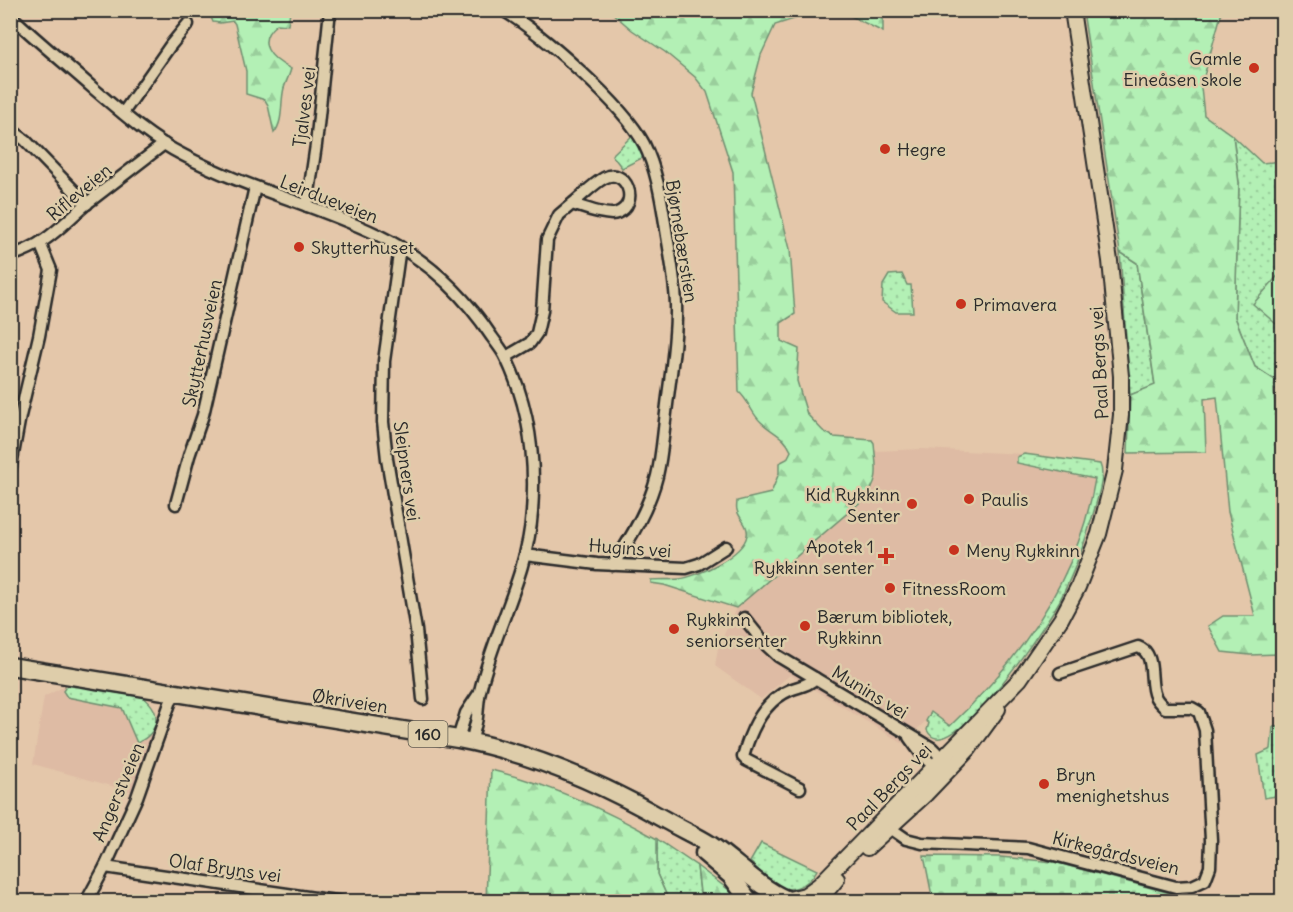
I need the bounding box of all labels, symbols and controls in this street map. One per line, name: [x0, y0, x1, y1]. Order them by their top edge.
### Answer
place label: Gamle Eineåsen skole: [1123, 47, 1242, 91]
marker: Gamle Eineåsen skole: [1247, 61, 1261, 75]
street label: Tjalves vei: [288, 65, 320, 149]
place label: Hegre: [897, 138, 946, 161]
marker: Hegre: [878, 142, 892, 156]
street label: Rifleveien: [42, 158, 116, 226]
street label: Leirdueveien: [277, 170, 381, 228]
street label: Bjørnebærstien: [661, 178, 703, 304]
place label: Skytterhuset: [311, 236, 414, 259]
marker: Skytterhuset: [292, 240, 306, 254]
street label: Skytterhusveien: [177, 277, 227, 409]
place label: Primavera: [973, 293, 1057, 316]
marker: Primavera: [954, 297, 968, 311]
street label: Paal Bergs vei: [1085, 306, 1113, 420]
street label: Sleipners vei: [389, 420, 425, 522]
place label: Kid Rykkinn Senter: [805, 483, 901, 527]
place label: Paulis: [981, 488, 1028, 511]
marker: Paulis: [962, 492, 976, 506]
marker: Kid Rykkinn Senter: [905, 497, 919, 511]
street label: Hugins vei: [588, 534, 672, 562]
place label: Apotek 1 Rykkinn senter: [754, 535, 875, 579]
place label: Meny Rykkinn: [966, 539, 1080, 562]
marker: Meny Rykkinn: [947, 543, 961, 557]
marker: Apotek 1 Rykkinn senter: [879, 549, 893, 563]
place label: FitnessRoom: [902, 577, 1006, 600]
marker: FitnessRoom: [883, 581, 897, 595]
place label: Bærum bibliotek, Rykkinn: [817, 605, 952, 649]
place label: Rykkinn seniorsenter: [686, 608, 788, 652]
marker: Bærum bibliotek, Rykkinn: [798, 619, 812, 633]
marker: Rykkinn seniorsenter: [667, 622, 681, 636]
street label: Munins vei: [828, 660, 912, 724]
street label: Økriveien: [310, 684, 390, 718]
road number: 160: [408, 721, 448, 747]
street label: Paal Bergs vei: [842, 738, 936, 836]
street label: Angerstveien: [87, 739, 149, 845]
place label: Bryn menighetshus: [1056, 763, 1169, 807]
marker: Bryn menighetshus: [1037, 777, 1051, 791]
street label: Kirkegårdsveien: [1050, 826, 1182, 880]
street label: Olaf Bryns vei: [167, 849, 283, 887]

